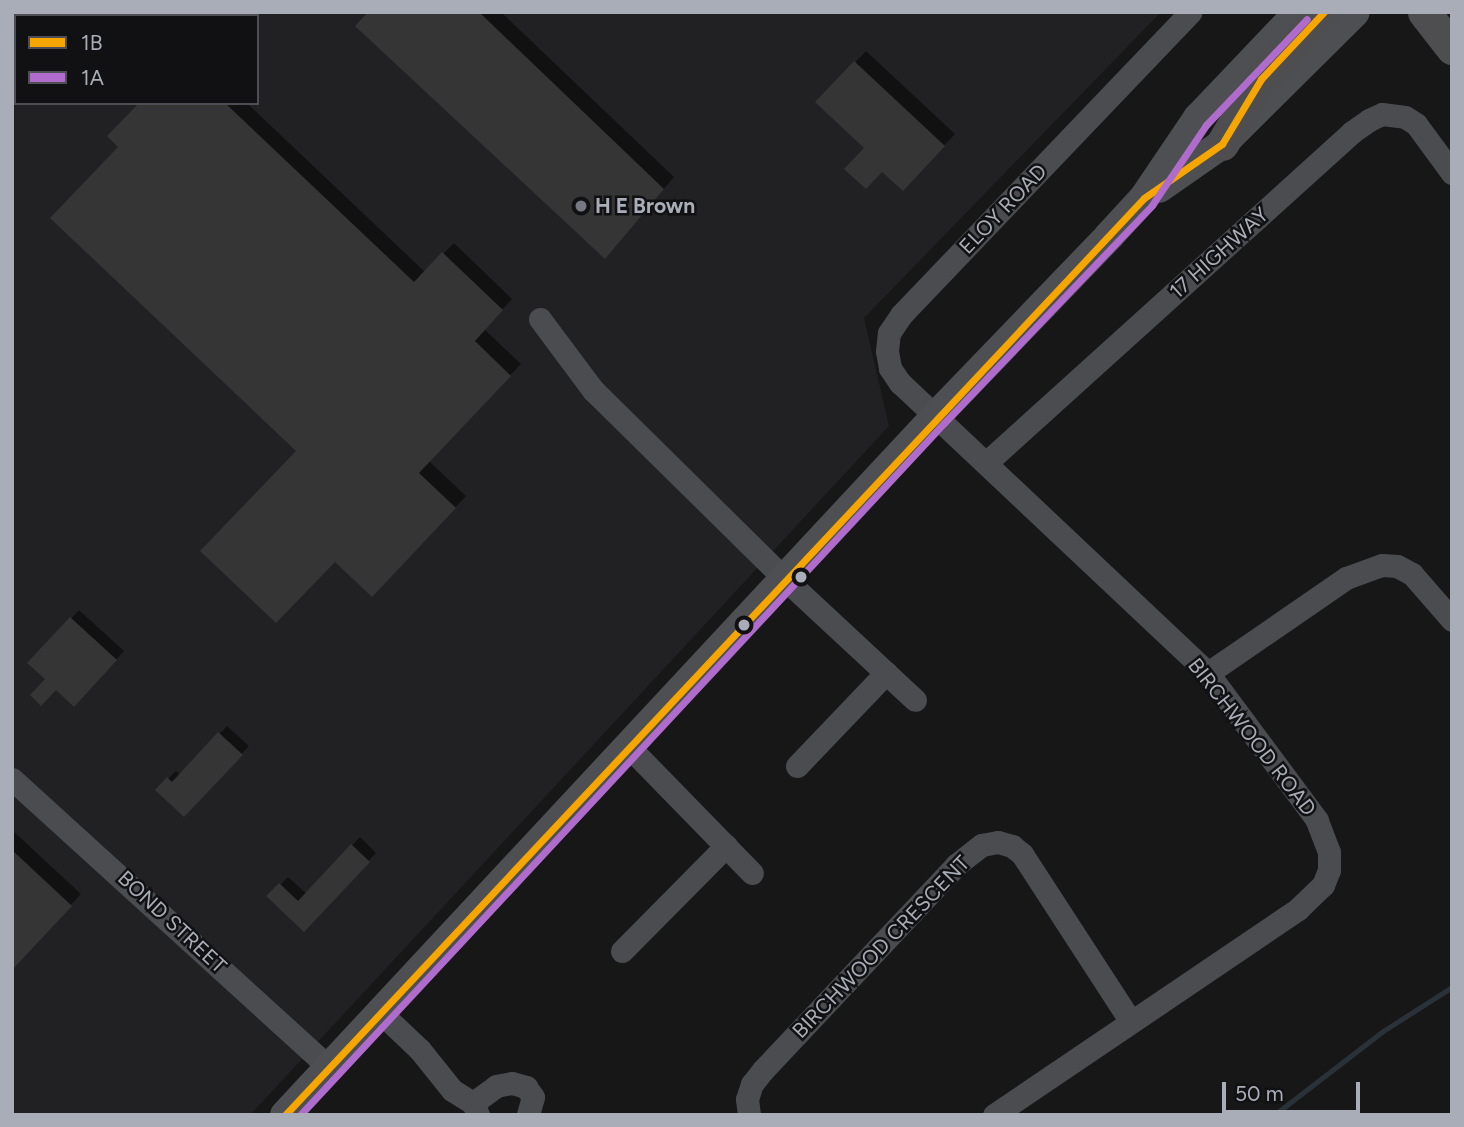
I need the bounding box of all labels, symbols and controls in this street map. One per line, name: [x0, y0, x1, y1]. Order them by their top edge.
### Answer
legend: [14, 14, 259, 105]
text: 1B: [81, 30, 103, 55]
text: 1A: [81, 65, 104, 90]
street label: ELOY ROAD: [954, 159, 1052, 259]
place label: H E Brown: [595, 193, 695, 219]
marker: H E Brown: [573, 198, 589, 214]
street label: 17 HIGHWAY: [1164, 202, 1274, 304]
unlabelled marker: [794, 570, 808, 584]
unlabelled marker: [737, 618, 751, 632]
street label: BIRCHWOOD ROAD: [1183, 653, 1321, 821]
street label: BIRCHWOOD CRESCENT: [787, 850, 975, 1044]
street label: BOND STREET: [113, 865, 231, 979]
scale bar: [1226, 1068, 1364, 1112]
text: 50 m: [1235, 1081, 1284, 1106]

